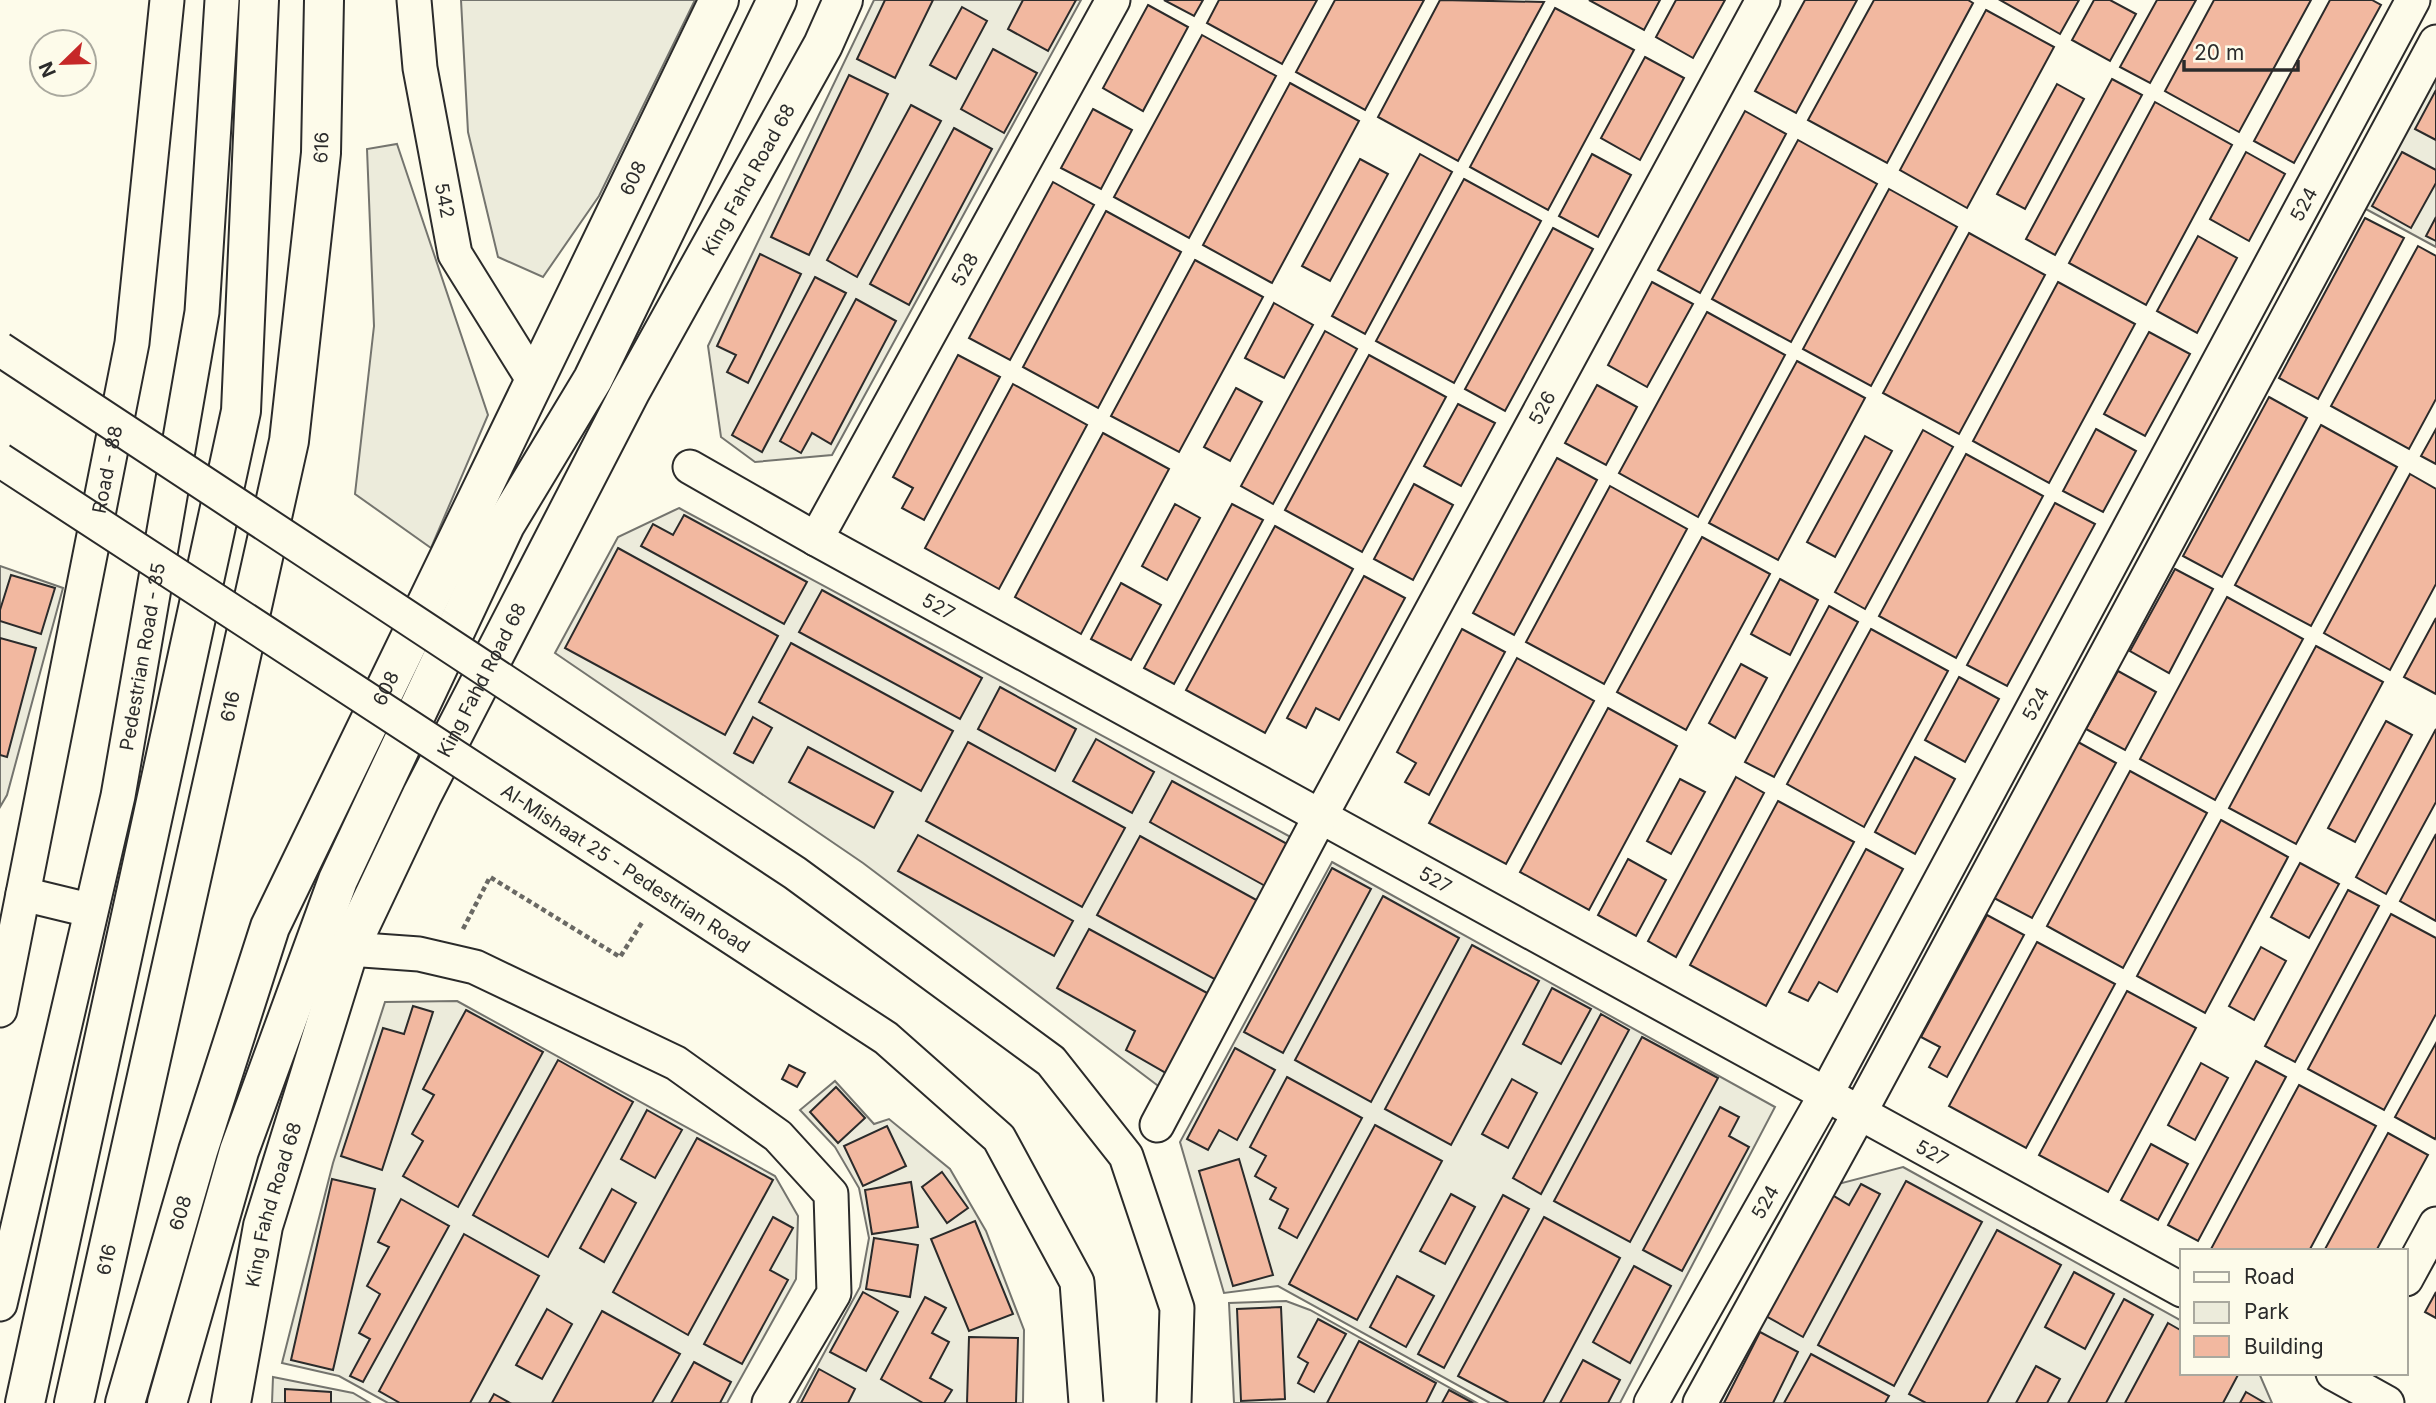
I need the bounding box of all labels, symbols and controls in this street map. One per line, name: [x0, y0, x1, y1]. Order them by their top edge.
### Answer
north arrow: [28, 28, 98, 98]
scale bar: [2184, 28, 2298, 72]
text: 20 m: [2194, 40, 2244, 65]
text: N: [34, 58, 61, 81]
street label: King Fahd Road 68: [697, 99, 800, 260]
street label: 616: [308, 132, 333, 164]
street label: 608: [615, 157, 651, 199]
street label: 542: [430, 181, 459, 220]
street label: 524: [2285, 183, 2322, 225]
street label: 528: [946, 248, 983, 290]
street label: 526: [1523, 387, 1560, 429]
street label: Road - 88: [87, 424, 127, 515]
street label: Pedestrian Road - 35: [115, 561, 170, 752]
street label: 527: [918, 588, 959, 625]
street label: King Fahd Road 68: [432, 599, 531, 761]
street label: 608: [368, 667, 404, 709]
street label: 524: [2017, 683, 2054, 725]
street label: 616: [215, 688, 244, 724]
street label: Al-Mishaat 25 - Pedestrian Road: [497, 779, 754, 958]
street label: 527: [1415, 861, 1456, 898]
street label: King Fahd Road 68: [241, 1119, 306, 1289]
street label: 527: [1912, 1134, 1953, 1171]
street label: 524: [1746, 1181, 1784, 1223]
street label: 608: [164, 1193, 196, 1233]
street label: 616: [91, 1242, 121, 1277]
legend: [2180, 1249, 2408, 1375]
text: Road: [2244, 1264, 2295, 1289]
text: Park: [2244, 1299, 2289, 1324]
text: Building: [2244, 1334, 2324, 1359]

